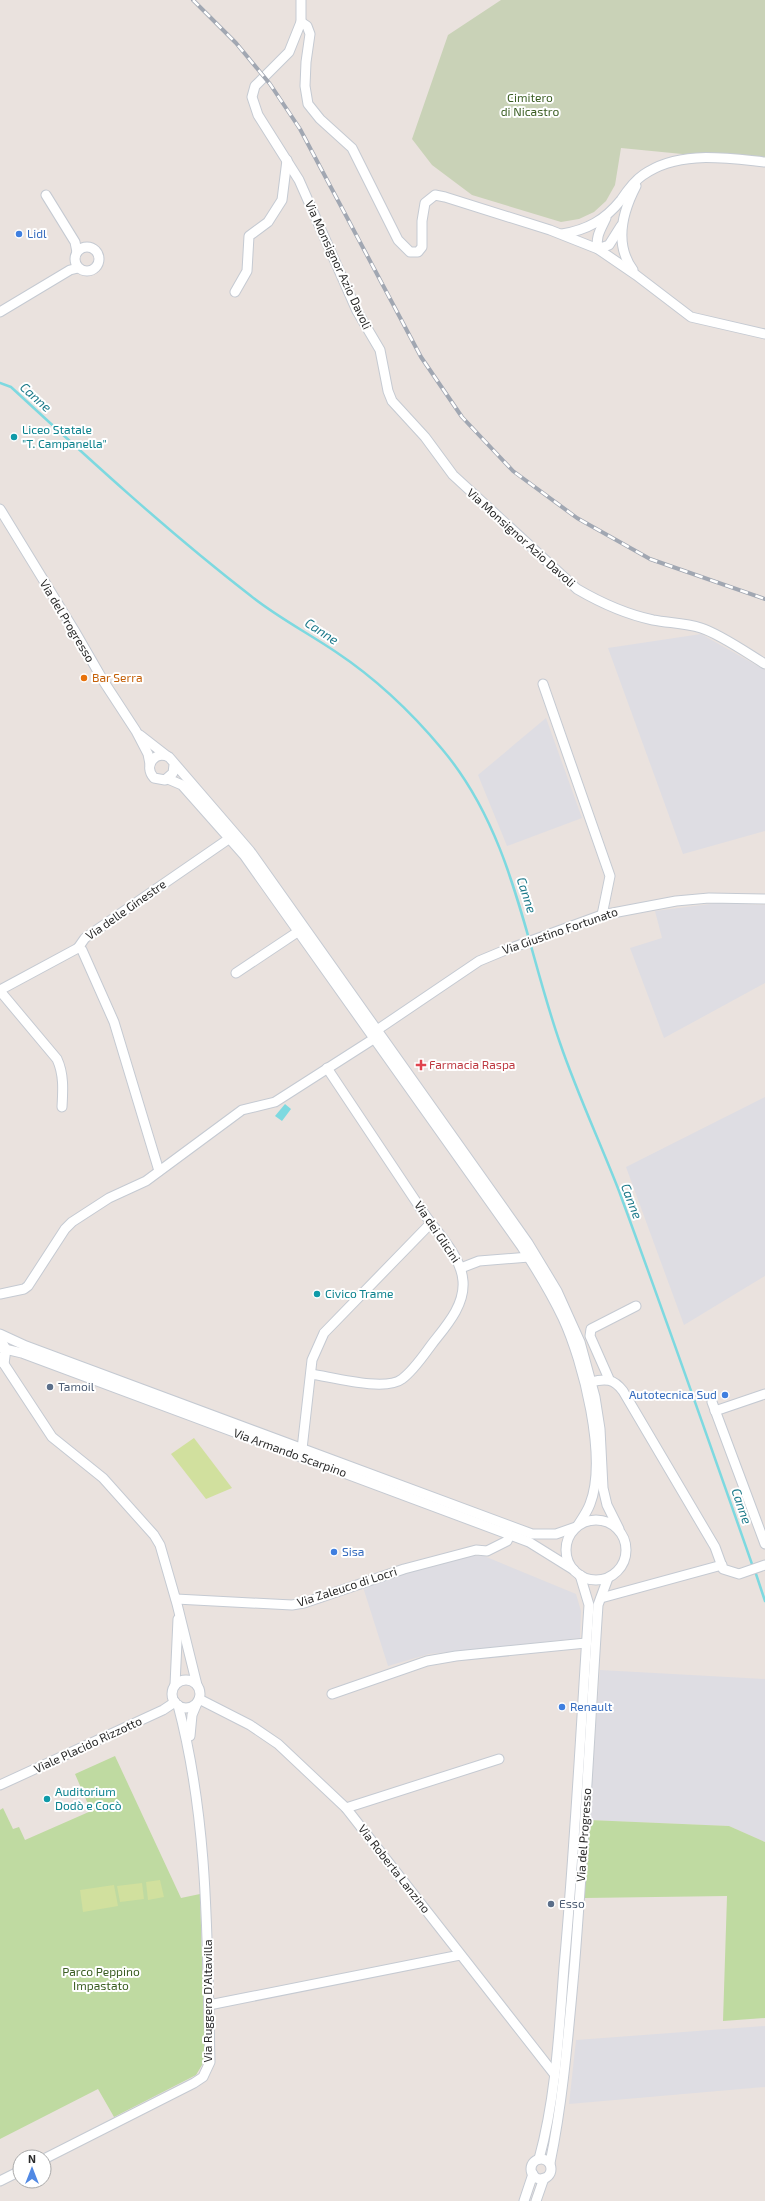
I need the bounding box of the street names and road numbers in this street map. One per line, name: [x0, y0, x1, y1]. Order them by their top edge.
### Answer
street label: Via Monsignor Azio Davoli: [303, 198, 375, 331]
street label: Via Monsignor Azio Davoli: [465, 485, 579, 590]
street label: Via del Progresso: [38, 577, 98, 665]
street label: Via delle Ginestre: [83, 876, 168, 942]
street label: Via Giustino Fortunato: [500, 904, 619, 956]
street label: Via dei Glicini: [412, 1198, 464, 1265]
street label: Via Armando Scarpino: [232, 1425, 349, 1479]
street label: Via Zaleuco di Locri: [295, 1563, 398, 1609]
street label: Viale Placido Rizzotto: [31, 1713, 144, 1775]
street label: Via del Progresso: [573, 1787, 593, 1882]
street label: Via Roberta Lanzino: [356, 1821, 434, 1915]
street label: Via Ruggero D'Altavilla: [200, 1940, 214, 2062]

